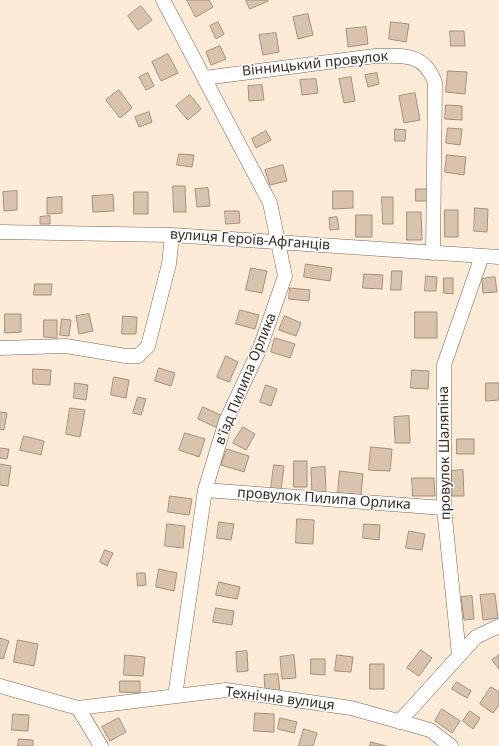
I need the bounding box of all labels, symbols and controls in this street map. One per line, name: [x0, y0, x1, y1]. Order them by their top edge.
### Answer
street label: Вінницький провулок: [241, 48, 389, 80]
street label: вулиця Героїв-Афганців: [170, 226, 330, 254]
street label: в'їзд Пилипа Орлика: [212, 311, 280, 447]
street label: провулок Шаляпіна: [435, 386, 455, 520]
street label: провулок Пилипа Орлика: [237, 485, 411, 513]
street label: Технічна вулиця: [224, 684, 336, 714]

